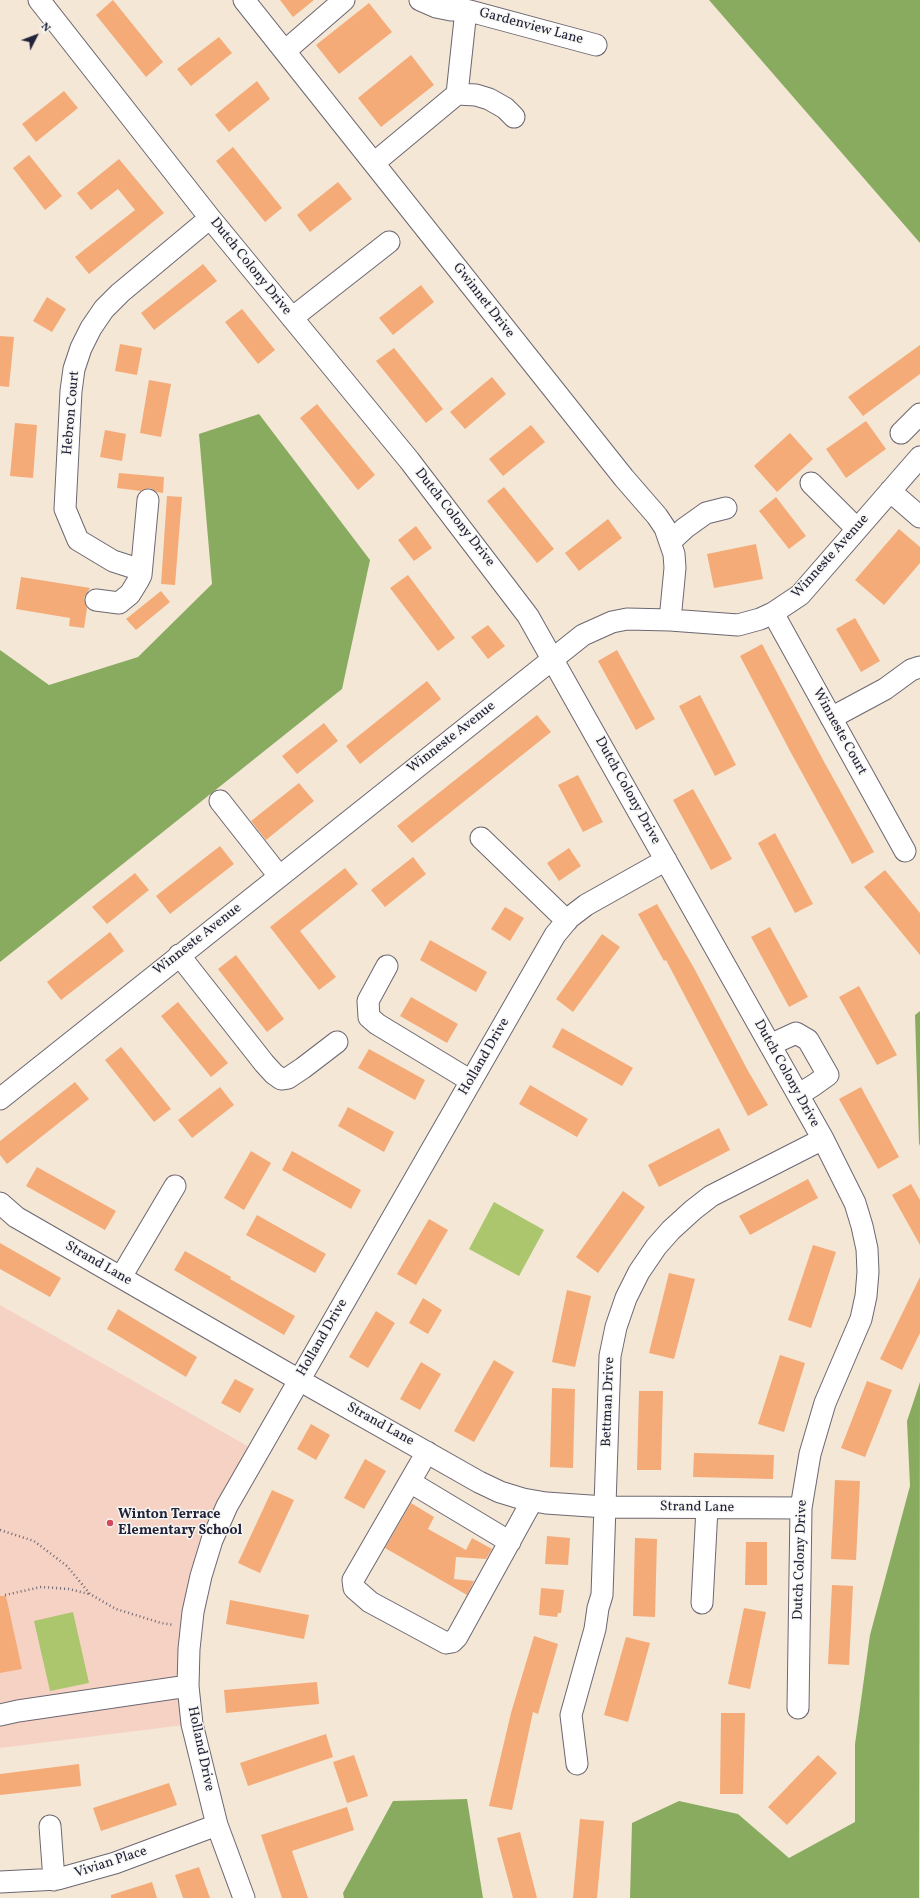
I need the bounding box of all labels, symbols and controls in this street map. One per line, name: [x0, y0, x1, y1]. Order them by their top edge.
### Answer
street label: Gardenview Lane: [477, 5, 585, 49]
north arrow: [16, 16, 56, 56]
text: N: [37, 20, 54, 36]
street label: Dutch Colony Drive: [206, 215, 294, 319]
street label: Gwinnet Drive: [449, 260, 517, 342]
street label: Hebron Court: [60, 370, 84, 456]
street label: Dutch Colony Drive: [410, 465, 498, 571]
street label: Winneste Avenue: [789, 512, 873, 602]
street label: Winneste Court: [808, 686, 870, 778]
street label: Winneste Avenue: [405, 698, 499, 778]
street label: Dutch Colony Drive: [590, 734, 664, 848]
street label: Winneste Avenue: [151, 900, 245, 980]
street label: Holland Drive: [456, 1015, 514, 1099]
street label: Dutch Colony Drive: [749, 1017, 823, 1131]
street label: Strand Lane: [62, 1238, 134, 1290]
street label: Holland Drive: [294, 1296, 352, 1380]
street label: Bettman Drive: [599, 1357, 619, 1447]
street label: Strand Lane: [343, 1400, 417, 1450]
street label: Strand Lane: [660, 1499, 734, 1517]
street label: Dutch Colony Drive: [791, 1500, 811, 1620]
place label: Winton Terrace Elementary School: [118, 1507, 242, 1540]
marker: Winton Terrace Elementary School: [105, 1518, 115, 1528]
street label: Holland Drive: [183, 1705, 217, 1793]
street label: Vivian Place: [73, 1843, 149, 1883]

